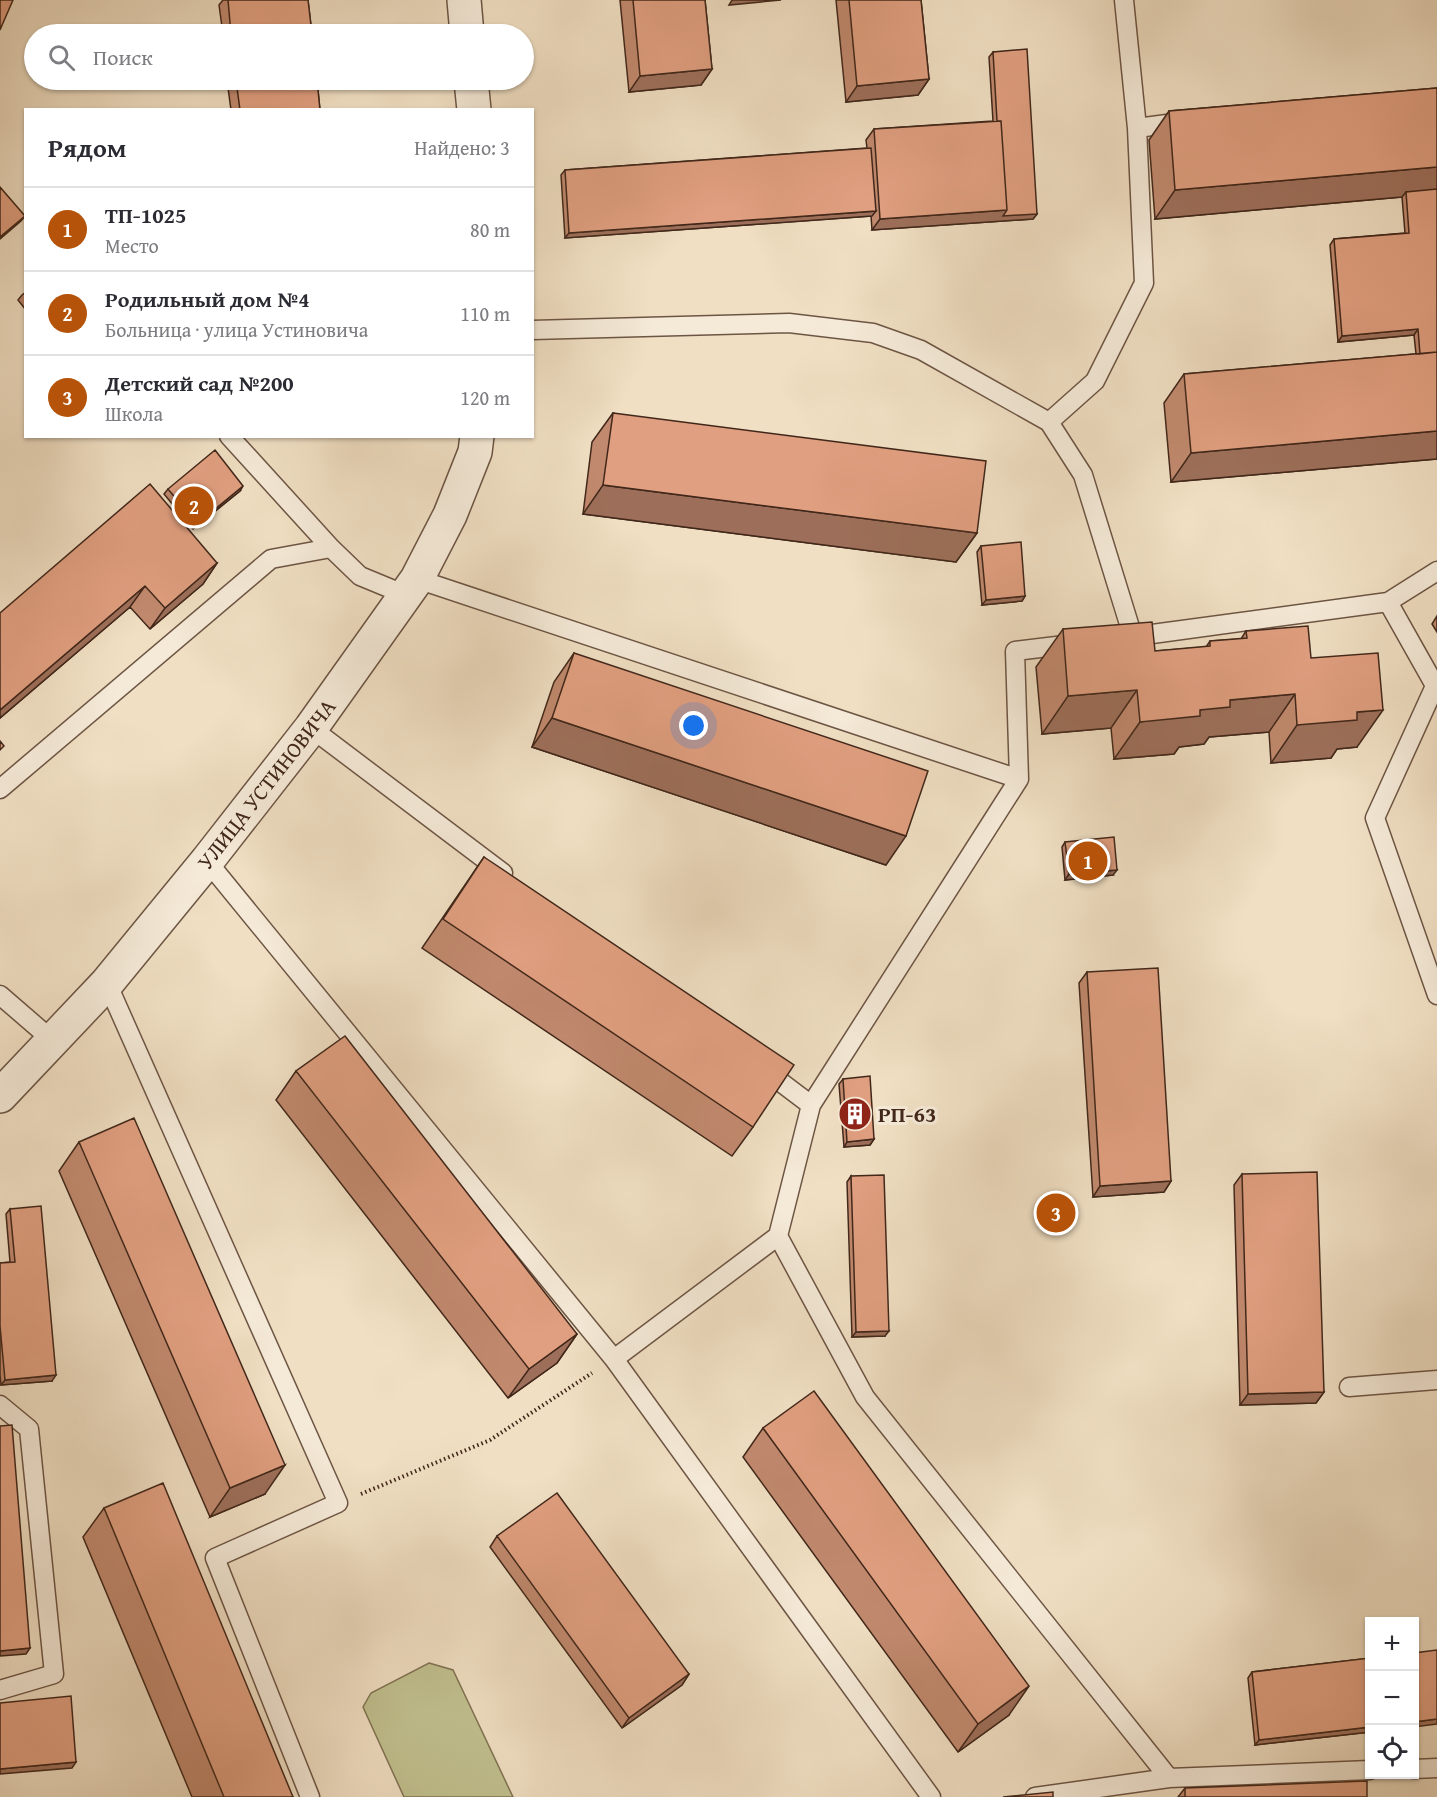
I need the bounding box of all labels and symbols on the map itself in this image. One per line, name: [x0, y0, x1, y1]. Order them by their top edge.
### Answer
pin: 2: [174, 484, 214, 528]
street label: УЛИЦА УСТИНОВИЧА: [189, 691, 343, 876]
your location: [679, 711, 708, 740]
pin: 1: [1068, 838, 1108, 884]
building icon: РП-63: [837, 1096, 873, 1132]
place label: РП-63: [878, 1098, 936, 1130]
pin: 3: [1036, 1190, 1076, 1236]

